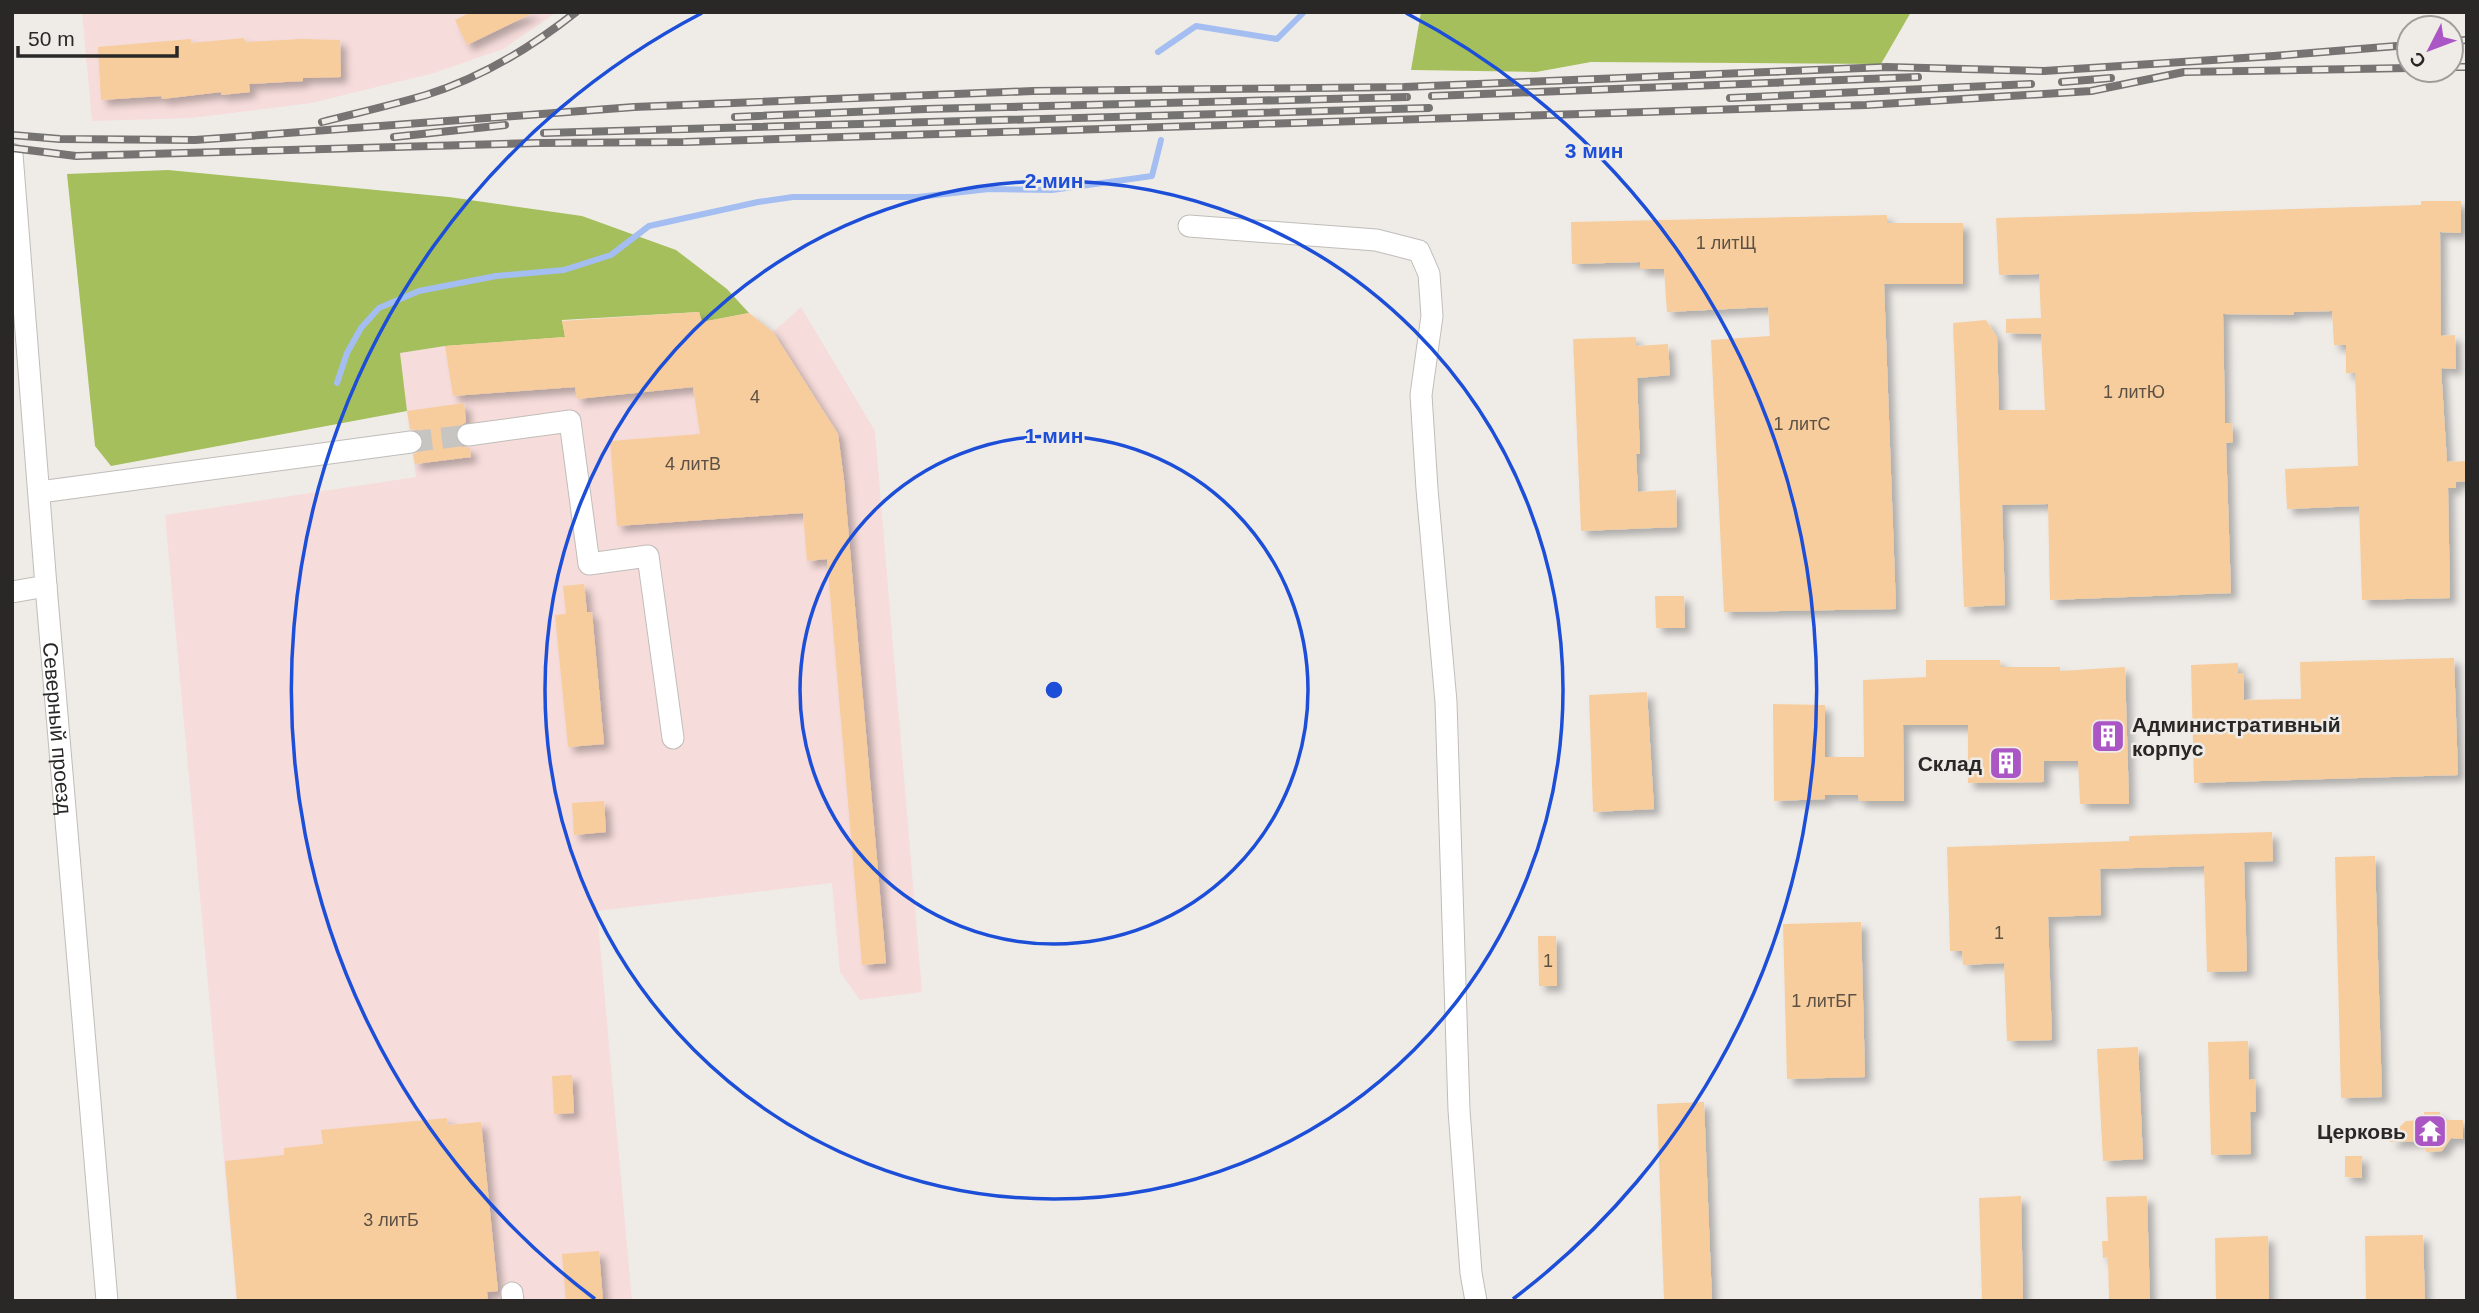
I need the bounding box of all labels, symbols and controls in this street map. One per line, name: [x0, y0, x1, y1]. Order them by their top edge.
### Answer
scale bar: [18, 14, 177, 58]
north arrow: [2395, 14, 2465, 84]
text: 50 m: [28, 27, 75, 50]
text: С: [2405, 48, 2430, 72]
text: 3 мин: [1565, 139, 1623, 162]
text: 2 мин: [1025, 169, 1083, 192]
house number: 1 литЩ: [1696, 233, 1756, 253]
house number: 1 литЮ: [2103, 382, 2165, 402]
house number: 4: [750, 387, 760, 407]
house number: 1 литС: [1774, 414, 1830, 434]
text: 1 мин: [1025, 424, 1083, 447]
house number: 4 литВ: [665, 454, 721, 474]
street label: Северный проезд: [39, 641, 77, 815]
centre of rings: [1042, 678, 1066, 702]
place label: Административный корпус: [2132, 713, 2341, 760]
building icon: Административный корпус: [2089, 717, 2127, 755]
building icon: Склад: [1987, 744, 2025, 782]
place label: Склад: [1918, 752, 1982, 775]
house number: 1: [1994, 923, 2004, 943]
house number: 1: [1543, 951, 1553, 971]
house number: 1 литБГ: [1791, 991, 1857, 1011]
temple icon: Церковь: [2411, 1112, 2449, 1150]
place label: Церковь: [2317, 1120, 2406, 1143]
house number: 3 литБ: [363, 1210, 419, 1230]

